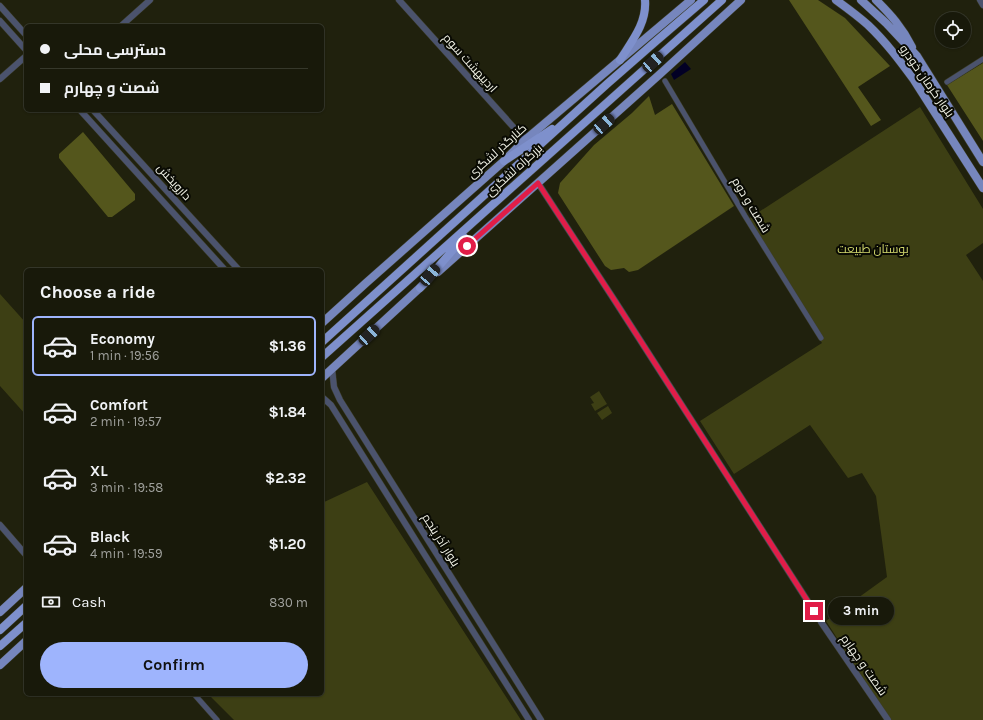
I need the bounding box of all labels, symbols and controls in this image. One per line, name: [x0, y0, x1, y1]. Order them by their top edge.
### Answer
map controls: [935, 12, 971, 48]
button: locate: [935, 12, 971, 48]
street label: اردیبهشت سوم: [439, 31, 500, 96]
text: دسترسی محلی: [64, 41, 166, 59]
street label: بلوار کرمان خودرو: [897, 42, 957, 120]
car: [640, 50, 666, 74]
text: شصت و چهارم: [64, 79, 159, 97]
car: [591, 112, 617, 136]
street label: کنارگذر لشگری: [465, 121, 529, 181]
street label: بزرگراه لشگری: [483, 141, 545, 199]
street label: داروپخش: [153, 161, 194, 205]
street label: شصت و دوم: [728, 175, 773, 236]
route start: [458, 237, 476, 255]
park label: بوستان طبیعت: [837, 242, 909, 256]
car: [418, 262, 442, 288]
text: Choose a ride: [40, 281, 155, 303]
car: [356, 322, 382, 348]
icon: car: [42, 328, 78, 364]
text: Economy: [90, 330, 155, 348]
text: $1.36: [269, 337, 306, 355]
text: 1 min · 19:56: [90, 348, 159, 363]
icon: car: [42, 394, 78, 430]
text: Comfort: [90, 396, 148, 414]
text: $1.84: [268, 403, 306, 421]
text: 2 min · 19:57: [90, 414, 161, 429]
icon: car: [42, 460, 78, 496]
text: XL: [90, 462, 108, 480]
text: $2.32: [265, 469, 306, 487]
text: 3 min · 19:58: [90, 480, 163, 495]
street label: بلوار آذر پنجم: [417, 511, 463, 570]
icon: car: [42, 526, 78, 562]
text: Black: [90, 528, 130, 546]
text: $1.20: [269, 535, 306, 553]
text: 4 min · 19:59: [90, 546, 162, 561]
icon: cash: [40, 591, 62, 613]
text: Cash: [72, 593, 106, 611]
text: 830 m: [269, 595, 308, 610]
callout: 3 min: [828, 597, 894, 625]
route end: [805, 602, 823, 620]
text: 3 min: [843, 603, 879, 618]
street label: شصت و چهارم: [836, 632, 890, 699]
button: Confirm: [40, 642, 308, 688]

